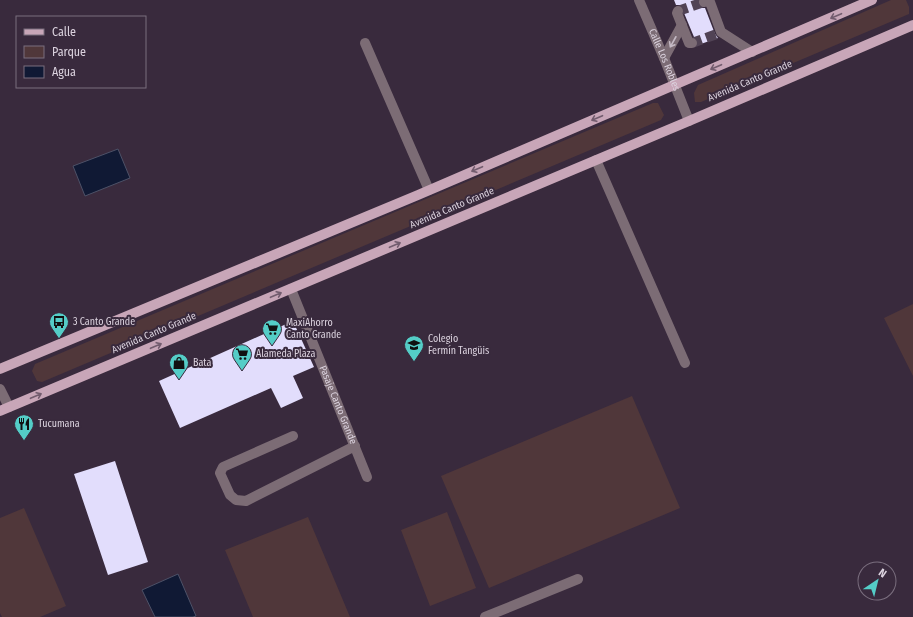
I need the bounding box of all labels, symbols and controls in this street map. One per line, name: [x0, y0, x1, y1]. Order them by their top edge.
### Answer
one-way arrow: [830, 12, 842, 20]
legend: [16, 16, 146, 88]
text: Calle: [52, 25, 76, 39]
street label: Calle Los Robles: [646, 27, 682, 93]
one-way arrow: [669, 36, 677, 48]
text: Parque: [52, 45, 86, 59]
street label: Avenida Canto Grande: [706, 58, 794, 104]
one-way arrow: [711, 64, 723, 71]
text: Agua: [52, 65, 76, 79]
one-way arrow: [591, 115, 603, 123]
one-way arrow: [472, 166, 484, 174]
street label: Avenida Canto Grande: [408, 185, 496, 231]
one-way arrow: [389, 240, 401, 248]
one-way arrow: [269, 291, 281, 299]
street label: Avenida Canto Grande: [110, 310, 198, 356]
bus stop icon: 3 Canto Grande: [48, 311, 70, 339]
place label: 3 Canto Grande: [73, 316, 135, 328]
place label: MaxiAhorro Canto Grande: [286, 317, 341, 341]
supermarket icon: MaxiAhorro Canto Grande: [261, 318, 283, 346]
place label: Colegio Fermín Tangüis: [428, 333, 489, 357]
school or university icon: Colegio Fermín Tangüis: [403, 334, 425, 362]
one-way arrow: [149, 341, 161, 349]
supermarket icon: Alameda Plaza: [231, 343, 253, 371]
place label: Alameda Plaza: [256, 348, 315, 360]
shop icon: Bata: [168, 352, 190, 380]
place label: Bata: [193, 357, 212, 369]
street label: Pasaje Canto Grande: [317, 364, 359, 446]
one-way arrow: [30, 392, 42, 399]
restaurant icon: Tucumana: [13, 413, 35, 441]
place label: Tucumana: [38, 418, 80, 430]
north arrow: [857, 561, 897, 601]
text: N: [876, 566, 889, 580]

